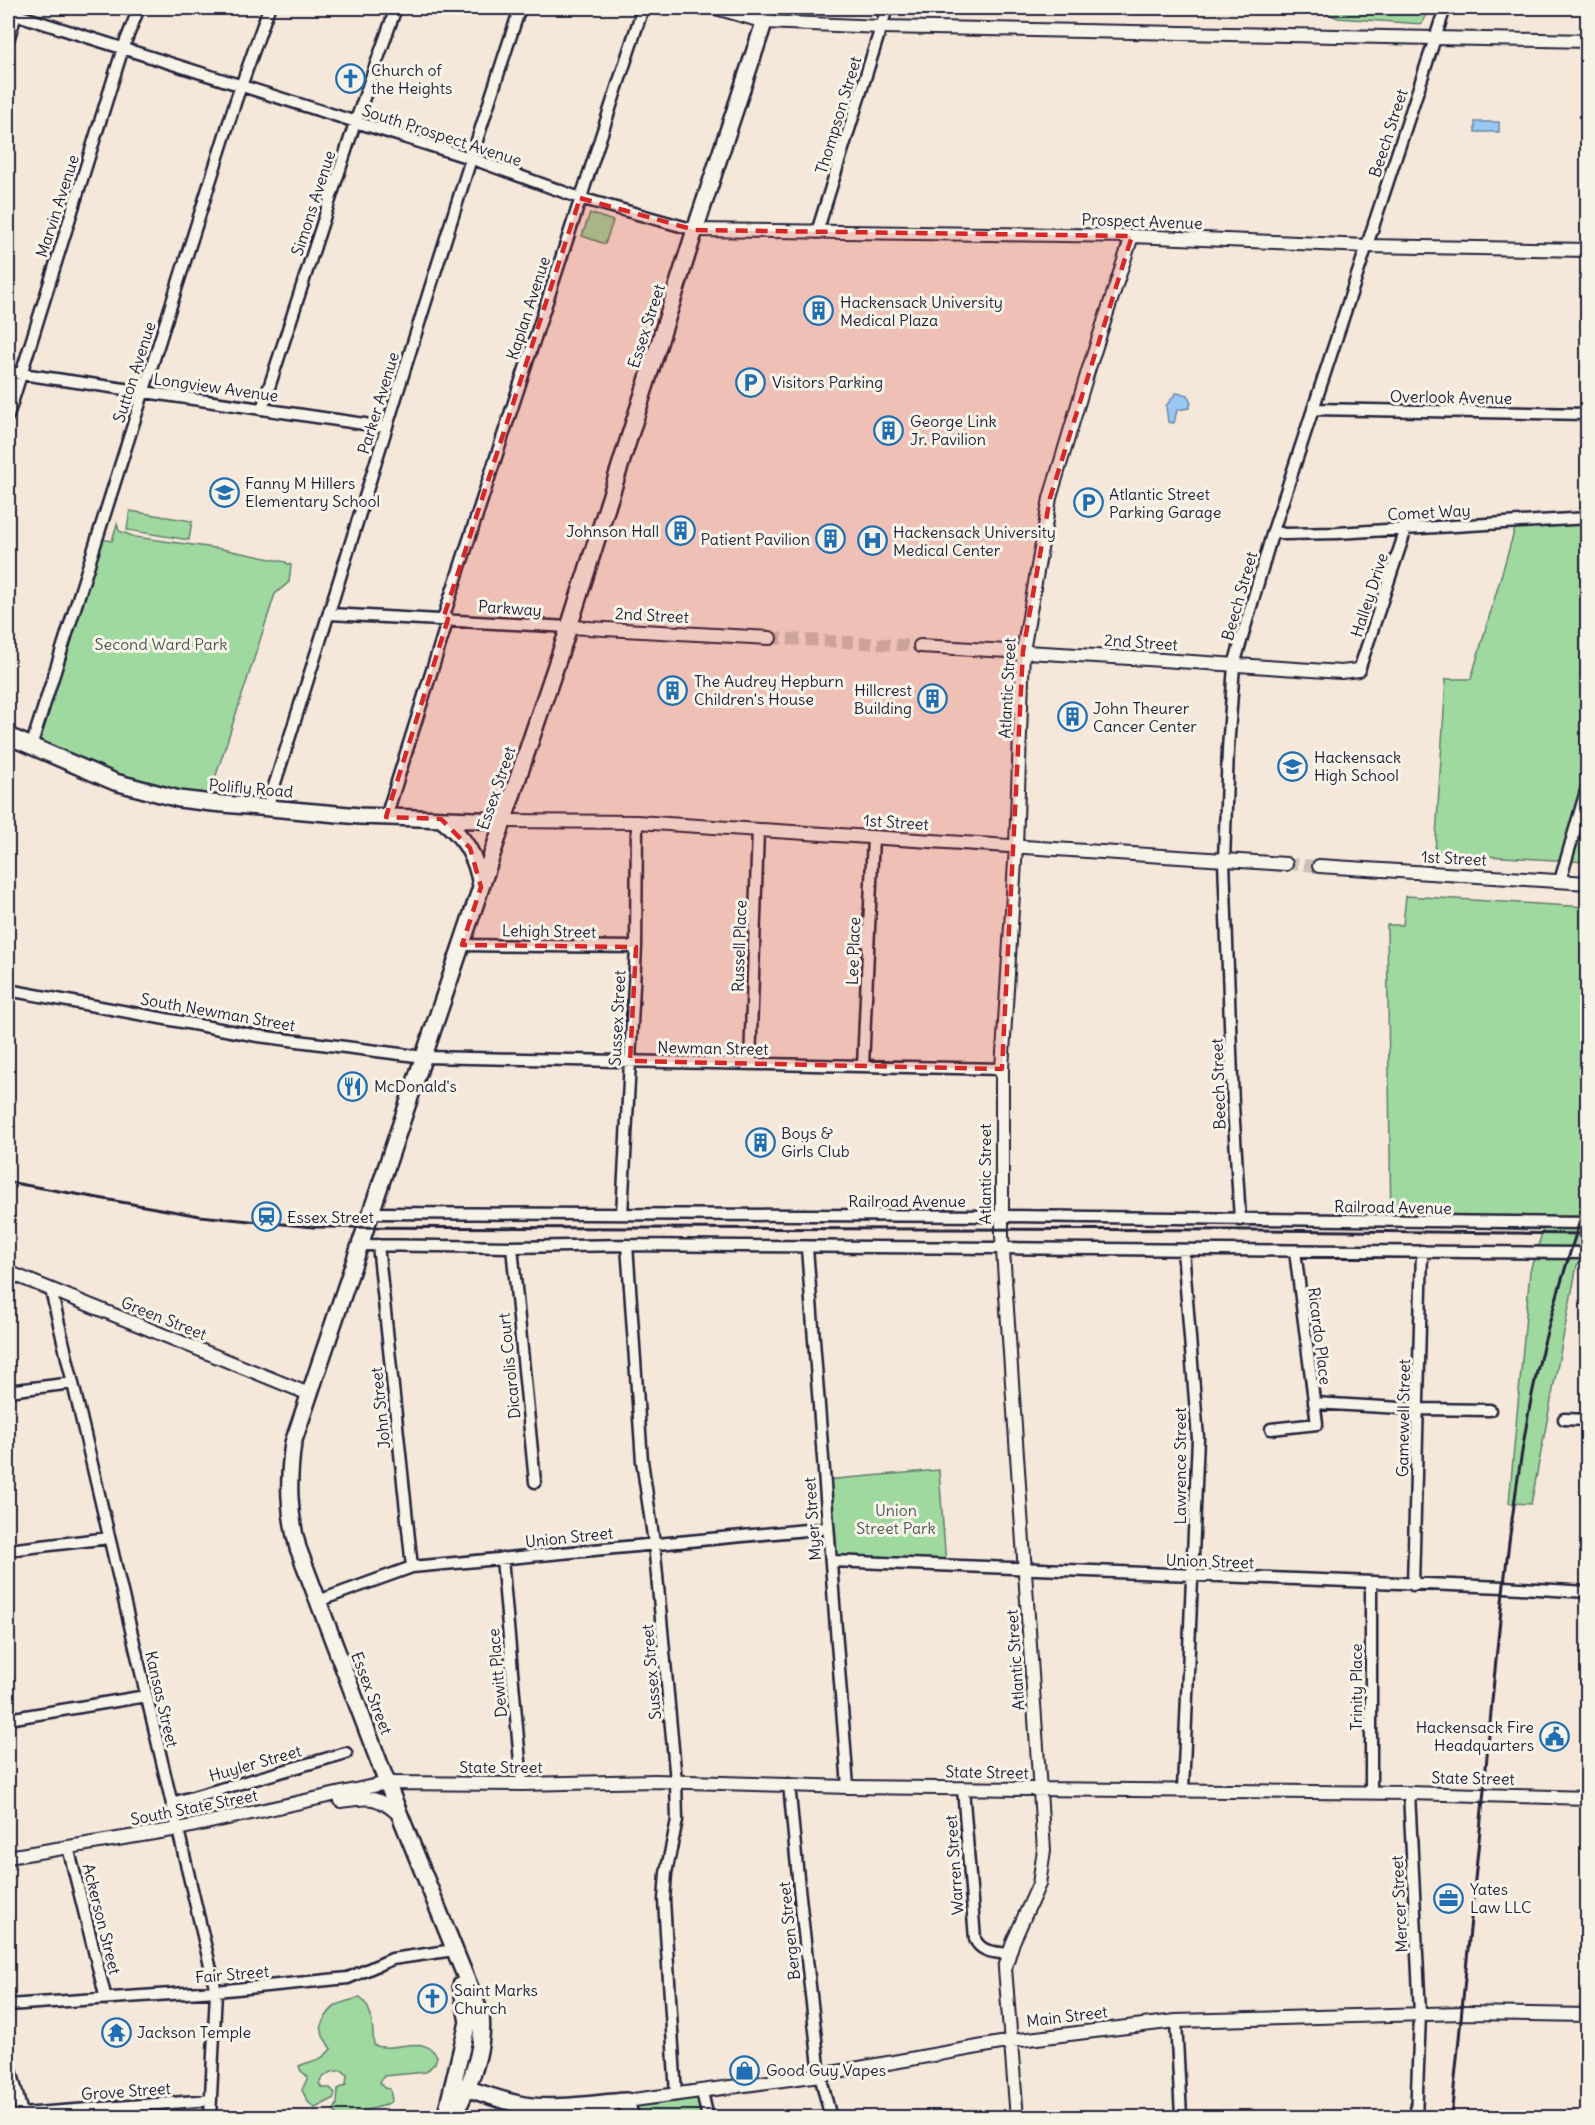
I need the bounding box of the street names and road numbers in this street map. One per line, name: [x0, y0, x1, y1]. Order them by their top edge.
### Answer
street label: Thompson Street: [811, 53, 866, 176]
street label: Beech Street: [1364, 86, 1412, 180]
street label: South Prospect Avenue: [360, 100, 524, 170]
street label: Simons Avenue: [287, 148, 339, 258]
street label: Marvin Avenue: [31, 152, 83, 260]
street label: Prospect Avenue: [1081, 209, 1203, 233]
street label: Kaplan Avenue: [502, 254, 554, 362]
street label: Essex Street: [623, 281, 669, 370]
street label: Sutton Avenue: [108, 319, 160, 425]
street label: Parker Avenue: [353, 350, 403, 456]
street label: Longview Avenue: [152, 368, 280, 406]
street label: Overlook Avenue: [1390, 386, 1512, 408]
street label: Comet Way: [1387, 500, 1471, 524]
street label: Beech Street: [1217, 549, 1261, 643]
street label: Halley Drive: [1346, 550, 1392, 640]
street label: Parkway: [477, 596, 543, 620]
street label: 2nd Street: [615, 603, 690, 627]
street label: 2nd Street: [1103, 629, 1179, 655]
street label: Atlantic Street: [994, 636, 1020, 739]
street label: Essex Street: [472, 743, 520, 832]
street label: Polifly Road: [208, 774, 294, 802]
street label: 1st Street: [863, 810, 930, 834]
street label: 1st Street: [1421, 846, 1488, 870]
street label: Russell Place: [727, 900, 751, 992]
street label: Lee Place: [842, 917, 864, 985]
street label: Lehigh Street: [502, 920, 597, 942]
street label: Sussex Street: [605, 969, 630, 1066]
street label: South Newman Street: [139, 989, 298, 1036]
street label: Newman Street: [657, 1037, 769, 1059]
street label: Beech Street: [1206, 1037, 1230, 1130]
street label: Atlantic Street: [975, 1123, 995, 1225]
street label: Railroad Avenue: [848, 1191, 966, 1211]
street label: Railroad Avenue: [1334, 1196, 1452, 1218]
street label: Ricardo Place: [1304, 1286, 1336, 1386]
street label: Green Street: [118, 1292, 210, 1344]
street label: Dicarolis Court: [493, 1311, 525, 1420]
street label: Gamewell Street: [1392, 1358, 1414, 1477]
street label: John Street: [366, 1366, 394, 1450]
street label: Lawrence Street: [1170, 1407, 1190, 1525]
street label: Myer Street: [799, 1476, 825, 1561]
street label: Union Street: [524, 1522, 615, 1552]
street label: Union Street: [1165, 1549, 1255, 1573]
street label: Atlantic Street: [1001, 1608, 1028, 1711]
street label: Sussex Street: [637, 1623, 665, 1721]
street label: Dewitt Place: [483, 1628, 511, 1718]
street label: Trinity Place: [1346, 1643, 1366, 1731]
street label: Kansas Street: [141, 1649, 183, 1750]
street label: Essex Street: [347, 1649, 397, 1738]
street label: Huyler Street: [207, 1740, 304, 1786]
street label: State Street: [459, 1757, 543, 1777]
street label: State Street: [945, 1761, 1030, 1783]
street label: State Street: [1431, 1767, 1516, 1789]
street label: South State Street: [129, 1785, 260, 1829]
street label: Warren Street: [940, 1814, 967, 1916]
street label: Mercer Street: [1386, 1854, 1412, 1953]
street label: Ackerson Street: [79, 1861, 126, 1977]
street label: Bergen Street: [774, 1880, 804, 1981]
street label: Fair Street: [194, 1961, 270, 1987]
street label: Main Street: [1025, 2001, 1109, 2031]
street label: Grove Street: [80, 2078, 172, 2104]

